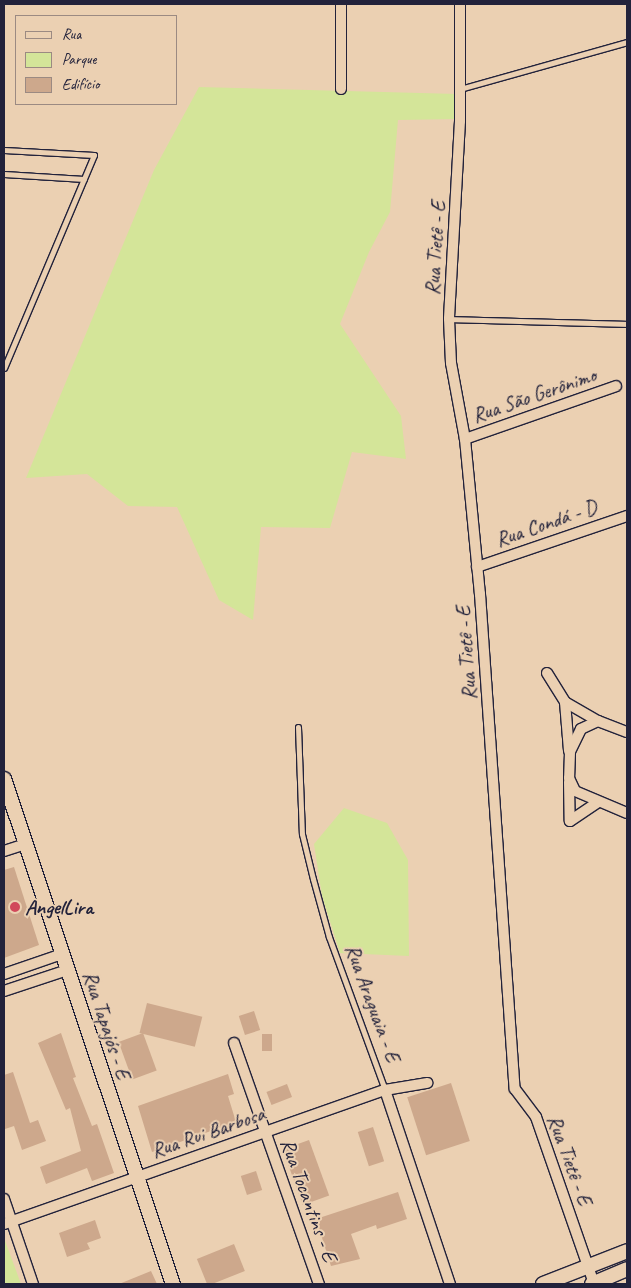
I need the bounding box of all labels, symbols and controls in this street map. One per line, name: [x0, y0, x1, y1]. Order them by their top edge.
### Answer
legend: [15, 15, 178, 105]
text: Rua: [62, 25, 81, 44]
text: Parque: [62, 50, 96, 69]
text: Edifício: [62, 75, 99, 94]
street label: Rua Tietê - E: [419, 200, 451, 296]
street label: Rua São Gerônimo: [469, 362, 599, 428]
street label: Rua Condá - D: [492, 494, 600, 552]
street label: Rua Tietê - E: [450, 605, 482, 701]
place label: AngelLira: [25, 894, 93, 920]
marker: AngelLira: [9, 901, 21, 913]
street label: Rua Araguaia - E: [340, 941, 406, 1065]
street label: Rua Tapajós - E: [78, 968, 136, 1082]
street label: Rua Rui Barbosa: [147, 1101, 269, 1163]
street label: Rua Tietê - E: [542, 1111, 598, 1209]
street label: Rua Tocantins - E: [275, 1136, 343, 1264]

